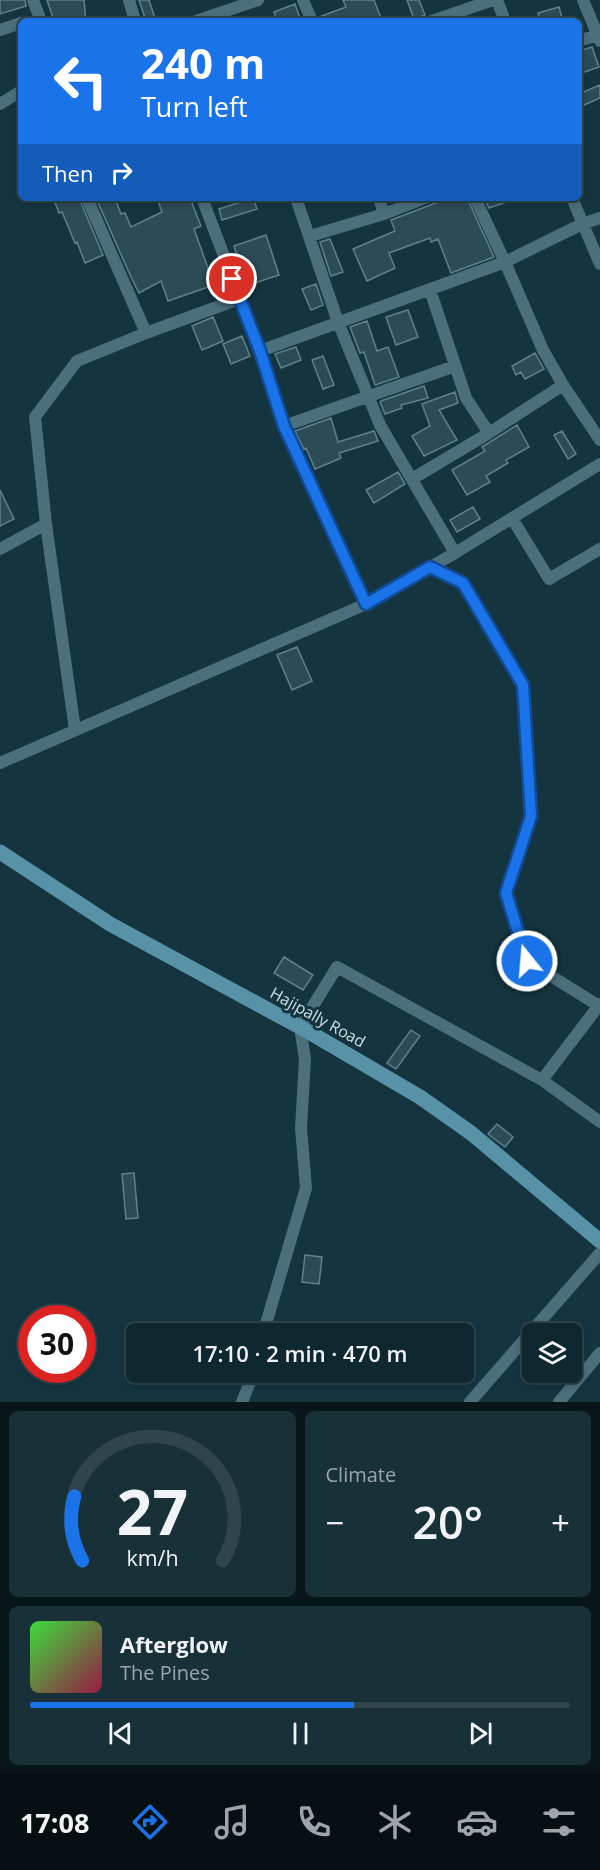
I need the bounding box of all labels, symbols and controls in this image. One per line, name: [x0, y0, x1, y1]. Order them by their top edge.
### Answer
text: 240 m: [141, 34, 265, 91]
icon: left: [42, 42, 120, 120]
text: Turn left: [141, 88, 248, 125]
icon: right: [105, 156, 138, 189]
text: Then: [42, 158, 93, 188]
pin: [206, 253, 257, 304]
icon: arrive: [215, 262, 248, 295]
position arrow: [495, 929, 559, 993]
street label: Hajipally Road: [266, 982, 370, 1052]
speed limit sign: 30: [18, 1305, 96, 1383]
map controls: [522, 1323, 582, 1383]
button: layers: [522, 1323, 582, 1383]
text: 17:10 · 2 min · 470 m: [192, 1338, 408, 1368]
text: Climate: [326, 1461, 396, 1488]
text: 27: [117, 1468, 188, 1553]
text: 20°: [412, 1491, 483, 1552]
text: −: [326, 1500, 344, 1545]
text: +: [551, 1500, 570, 1545]
text: km/h: [126, 1543, 178, 1572]
text: Afterglow: [120, 1629, 228, 1659]
text: The Pines: [120, 1659, 210, 1686]
icon: previous: [104, 1717, 137, 1750]
icon: pause: [284, 1717, 317, 1750]
icon: next: [464, 1717, 497, 1750]
icon: directions: [129, 1801, 171, 1843]
icon: music: [211, 1801, 253, 1843]
icon: phone: [293, 1801, 335, 1843]
icon: climate: [374, 1801, 416, 1843]
icon: car: [456, 1801, 498, 1843]
icon: filters: [538, 1801, 580, 1843]
text: 17:08: [20, 1804, 89, 1841]

